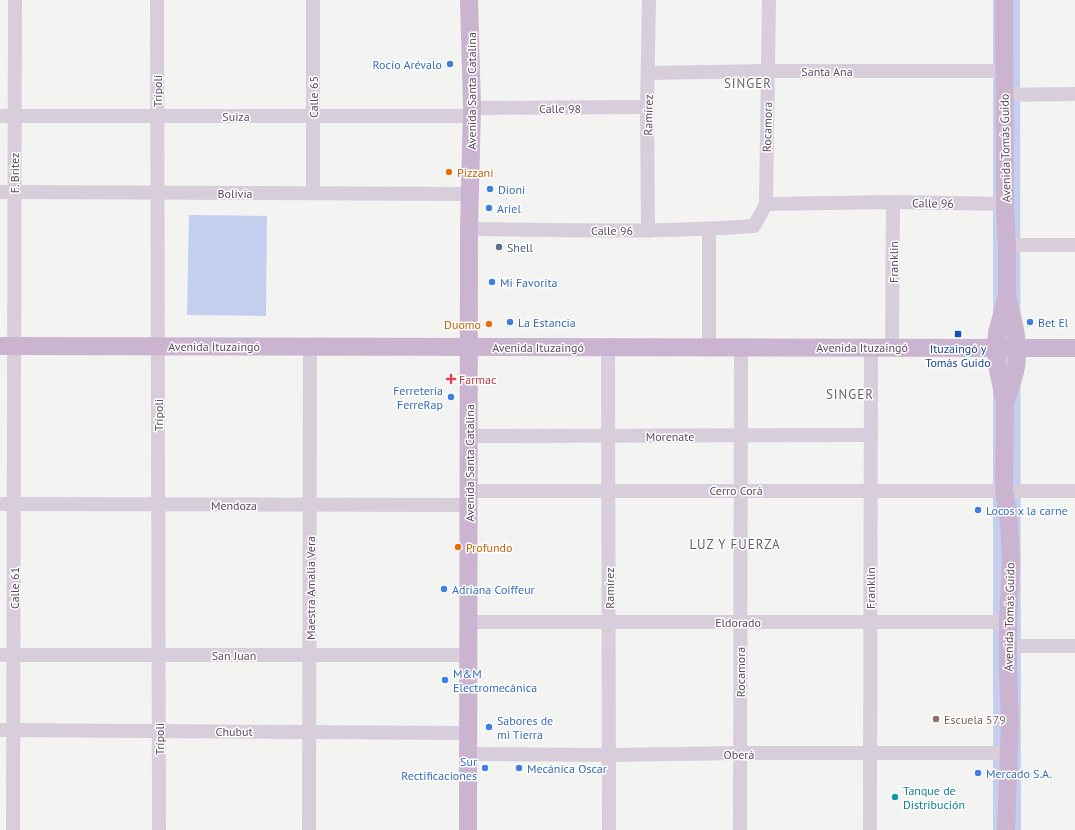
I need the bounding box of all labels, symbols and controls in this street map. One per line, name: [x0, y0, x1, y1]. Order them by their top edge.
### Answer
street label: Avenida Santa Catalina: [464, 32, 479, 150]
place label: Rocío Arévalo: [373, 57, 442, 72]
marker: Rocío Arévalo: [445, 59, 455, 69]
street label: Santa Ana: [801, 64, 853, 79]
street label: Trípoli: [150, 75, 165, 107]
district label: SINGER: [724, 75, 772, 92]
street label: Calle 65: [306, 76, 321, 118]
street label: Avenida Tomás Guido: [997, 93, 1013, 203]
street label: Ramírez: [640, 94, 656, 136]
street label: Calle 98: [539, 101, 581, 116]
street label: Rocamora: [759, 102, 775, 152]
street label: Suiza: [222, 109, 250, 124]
street label: F. Britez: [7, 153, 22, 193]
place label: Pizzani: [457, 165, 493, 180]
marker: Pizzani: [444, 167, 454, 177]
place label: Dioni: [498, 182, 525, 197]
marker: Dioni: [485, 184, 495, 194]
street label: Bolivia: [217, 186, 253, 201]
street label: Calle 96: [912, 195, 954, 211]
place label: Ariel: [497, 201, 521, 216]
marker: Ariel: [484, 203, 494, 213]
street label: Calle 96: [591, 223, 633, 238]
place label: Shell: [507, 240, 534, 255]
street label: Franklin: [886, 241, 901, 283]
marker: Shell: [494, 242, 504, 252]
place label: Mi Favorita: [500, 275, 558, 290]
marker: Mi Favorita: [487, 277, 497, 287]
place label: La Estancia: [518, 315, 576, 330]
place label: Bet El: [1038, 315, 1069, 330]
place label: Duomo: [444, 317, 481, 332]
marker: La Estancia: [505, 317, 515, 327]
marker: Bet El: [1025, 317, 1035, 327]
marker: Duomo: [484, 319, 494, 329]
marker: Ituzaingó y Tomás Guido: [953, 329, 963, 339]
street label: Avenida Ituzaingó: [168, 339, 260, 354]
street label: Avenida Ituzaingó: [492, 340, 584, 355]
street label: Avenida Ituzaingó: [816, 340, 908, 355]
place label: Ituzaingó y Tomás Guido: [925, 341, 991, 370]
place label: Farmac: [459, 372, 497, 387]
marker: Farmac: [446, 374, 456, 384]
place label: Ferretería FerreRap: [393, 383, 443, 412]
district label: SINGER: [826, 386, 874, 403]
marker: Ferretería FerreRap: [446, 392, 456, 402]
street label: Trípoli: [151, 399, 166, 431]
street label: Avenida Santa Catalina: [462, 404, 477, 522]
street label: Morenate: [646, 429, 694, 444]
street label: Cerro Corá: [709, 483, 763, 498]
street label: Mendoza: [211, 498, 257, 513]
place label: Locos x la carne: [986, 503, 1068, 518]
marker: Locos x la carne: [973, 505, 983, 515]
street label: Maestra Amalia Vera: [303, 536, 318, 640]
district label: LUZ Y FUERZA: [689, 536, 781, 553]
place label: Profundo: [466, 540, 512, 555]
marker: Profundo: [453, 542, 463, 552]
street label: Avenida Tomás Guido: [1001, 562, 1017, 672]
street label: Calle 61: [7, 567, 22, 609]
street label: Ramírez: [602, 567, 617, 609]
street label: Franklin: [863, 567, 878, 609]
place label: Adriana Coiffeur: [452, 582, 535, 597]
marker: Adriana Coiffeur: [439, 584, 449, 594]
street label: Eldorado: [715, 615, 761, 630]
street label: Rocamora: [733, 647, 748, 697]
street label: San Juan: [212, 648, 256, 663]
place label: M&M Electromecánica: [453, 666, 537, 695]
marker: M&M Electromecánica: [440, 675, 450, 685]
place label: Escuela 579: [944, 712, 1006, 727]
place label: Sabores de mi Tierra: [497, 713, 553, 742]
marker: Escuela 579: [931, 714, 941, 724]
marker: Sabores de mi Tierra: [484, 722, 494, 732]
street label: Trípoli: [152, 723, 167, 755]
street label: Chubut: [216, 724, 252, 739]
street label: Oberá: [724, 747, 754, 762]
place label: Sur Rectificaciones: [401, 754, 477, 783]
place label: Mecánica Oscar: [527, 761, 607, 776]
marker: Sur Rectificaciones: [480, 763, 490, 773]
marker: Mecánica Oscar: [514, 763, 524, 773]
place label: Mercado S.A.: [986, 766, 1052, 781]
marker: Mercado S.A.: [973, 768, 983, 778]
place label: Tanque de Distribución: [903, 783, 965, 812]
marker: Tanque de Distribución: [890, 792, 900, 802]

